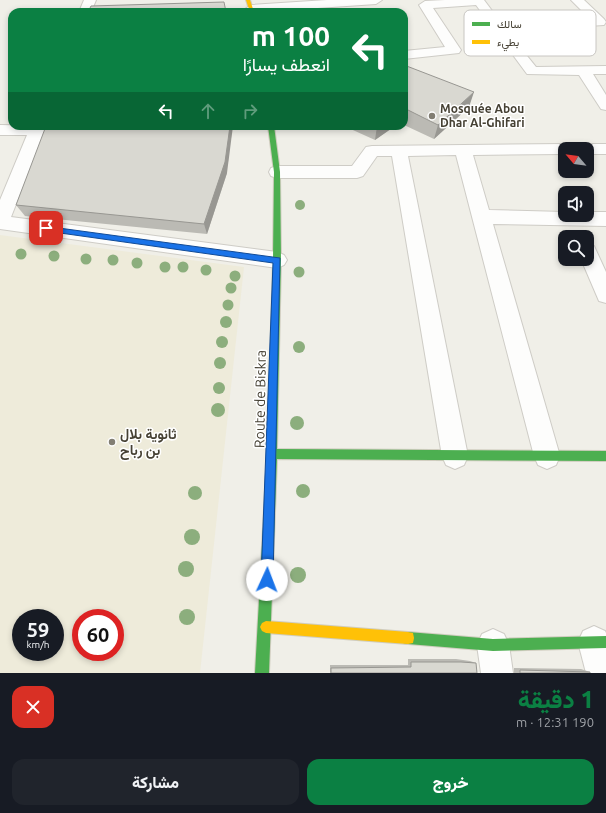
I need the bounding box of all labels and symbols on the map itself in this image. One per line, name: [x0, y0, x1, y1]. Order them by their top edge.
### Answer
legend: [464, 10, 596, 56]
text: سالك: [497, 18, 522, 30]
text: بطيء: [497, 36, 519, 52]
place label: Mosquée Abou Dhar Al-Ghifari: [440, 102, 525, 129]
marker: Mosquée Abou Dhar Al-Ghifari: [427, 111, 437, 121]
north arrow: [558, 142, 594, 178]
pin: [29, 211, 63, 245]
street label: Route de Biskra: [251, 350, 269, 448]
place label: ثانوية بلال بن رباح: [120, 426, 177, 460]
marker: ثانوية بلال بن رباح: [107, 437, 117, 447]
position arrow: [246, 559, 288, 601]
speed limit sign: 60: [72, 609, 124, 661]

